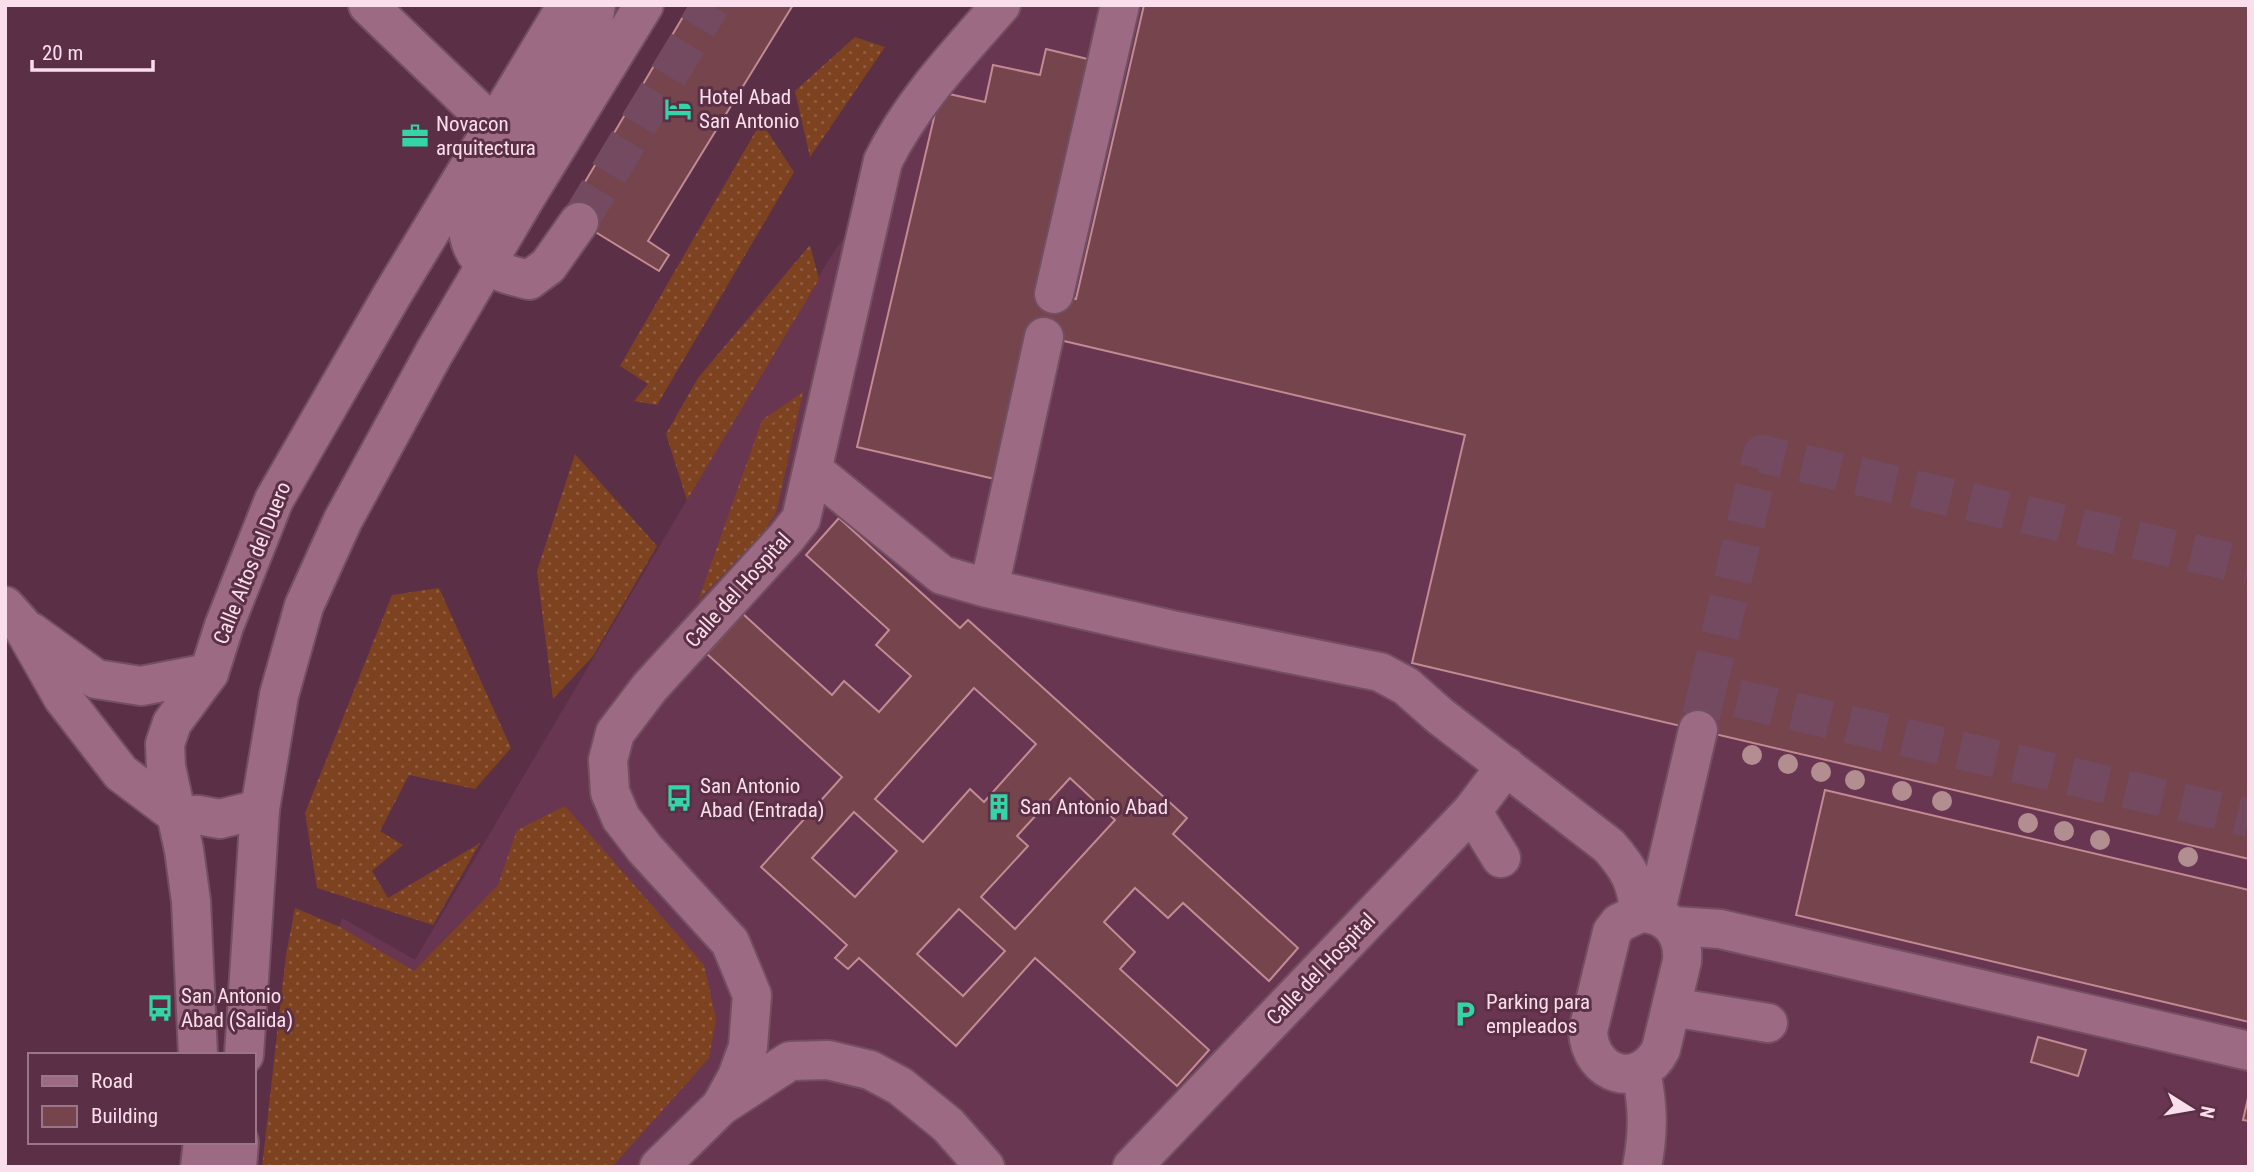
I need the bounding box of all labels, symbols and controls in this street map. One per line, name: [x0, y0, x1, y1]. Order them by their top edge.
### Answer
scale bar: [32, 28, 152, 72]
text: 20 m: [42, 41, 83, 65]
place label: Hotel Abad San Antonio: [699, 85, 799, 133]
hotel icon: Hotel Abad San Antonio: [663, 94, 693, 124]
place label: Novacon arquitectura: [436, 112, 536, 160]
office icon: Novacon arquitectura: [400, 121, 430, 151]
street label: Calle Altos del Duero: [209, 478, 295, 648]
street label: Calle del Hospital: [680, 528, 796, 652]
place label: San Antonio Abad (Entrada): [700, 774, 824, 822]
bus stop icon: San Antonio Abad (Entrada): [664, 783, 694, 813]
building icon: San Antonio Abad: [984, 792, 1014, 822]
place label: San Antonio Abad: [1020, 795, 1168, 819]
street label: Calle del Hospital: [1262, 908, 1380, 1030]
place label: San Antonio Abad (Salida): [181, 984, 293, 1032]
place label: Parking para empleados: [1486, 990, 1590, 1038]
bus stop icon: San Antonio Abad (Salida): [145, 993, 175, 1023]
parking icon: Parking para empleados: [1450, 999, 1480, 1029]
legend: [28, 1053, 256, 1144]
text: Road: [91, 1069, 133, 1093]
north arrow: [2156, 1074, 2226, 1144]
text: Building: [91, 1104, 158, 1128]
text: N: [2195, 1104, 2220, 1120]

